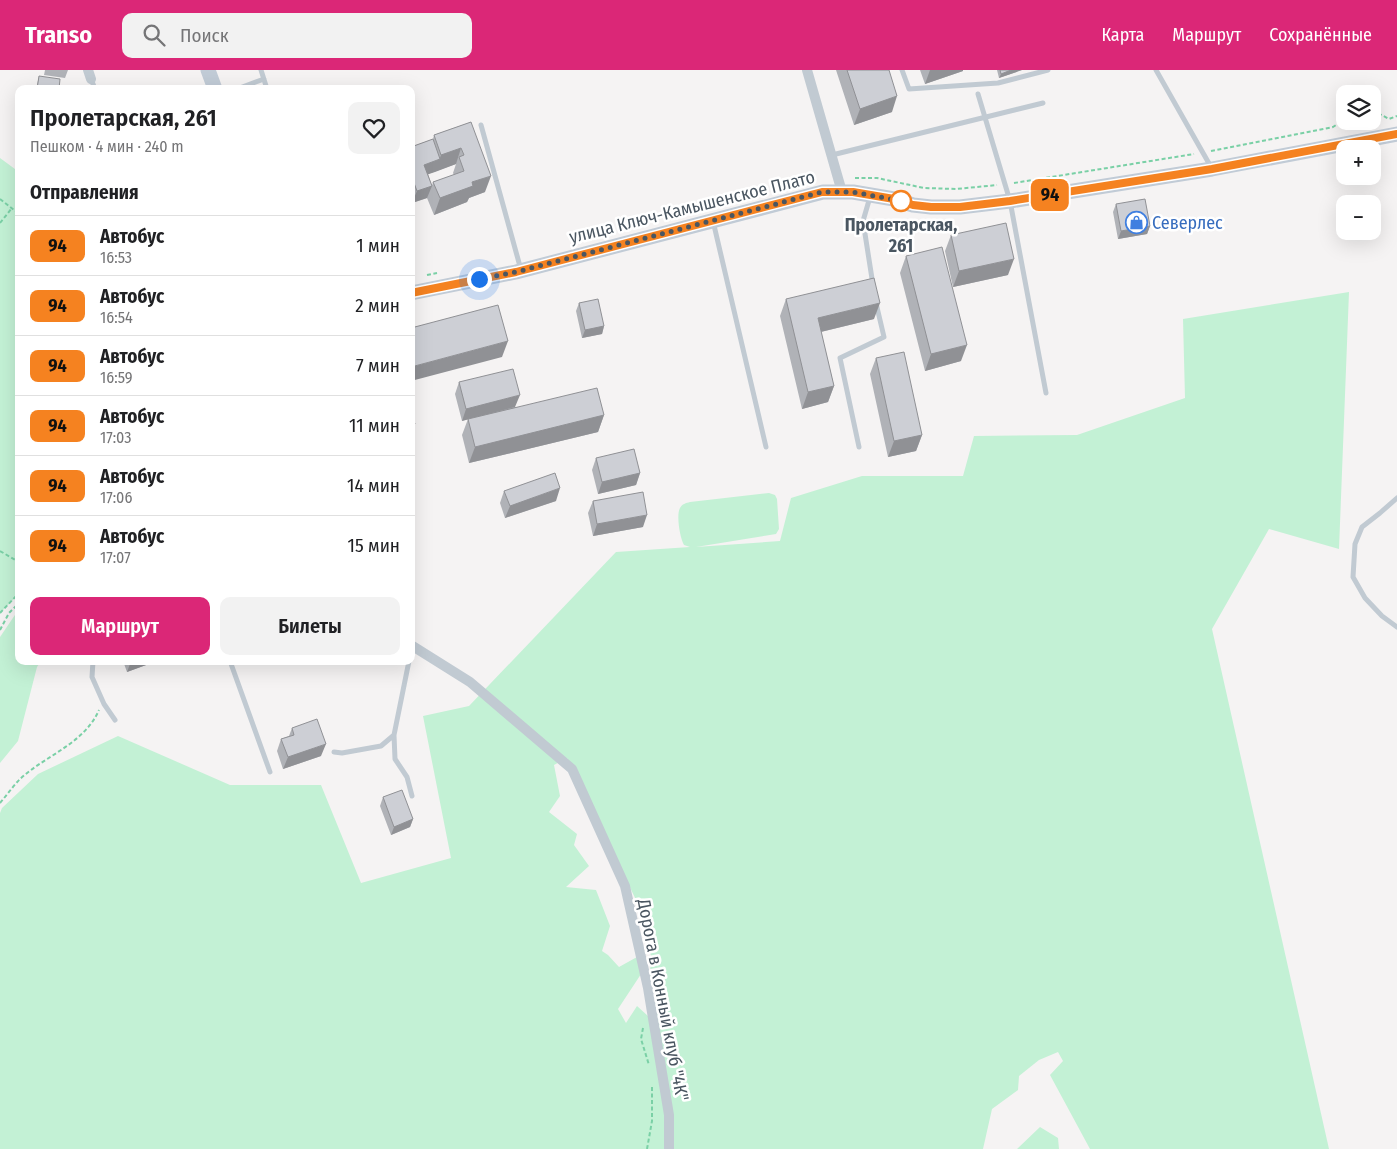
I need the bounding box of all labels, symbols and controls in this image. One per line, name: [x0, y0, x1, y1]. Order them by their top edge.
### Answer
search box: [122, 13, 472, 58]
text: Transo: [25, 21, 92, 49]
icon: search: [140, 21, 168, 49]
text: Поиск: [180, 24, 229, 47]
text: Карта: [1101, 24, 1144, 46]
text: Маршрут: [1172, 24, 1241, 46]
text: Сохранённые: [1269, 24, 1372, 46]
map controls: [1336, 85, 1381, 240]
button: layers: [1336, 85, 1381, 130]
button: heart: [348, 102, 400, 154]
text: Пролетарская, 261: [30, 104, 217, 132]
text: Пешком · 4 мин · 240 m: [30, 137, 184, 156]
button: +: [1336, 140, 1381, 185]
street label: улица Ключ-Камышенское Плато: [567, 166, 817, 248]
line badge: 94: [1028, 179, 1072, 211]
text: Отправления: [30, 181, 139, 204]
text: 94: [1041, 184, 1059, 206]
marker: Пролетарская, 261: [890, 190, 912, 212]
button: −: [1336, 195, 1381, 240]
shop icon: Северлес: [1124, 211, 1148, 235]
place label: Северлес: [1152, 212, 1223, 234]
place label: Пролетарская, 261: [845, 214, 957, 257]
text: Автобус: [100, 225, 164, 248]
text: 1 мин: [356, 234, 400, 257]
text: 94: [48, 235, 67, 257]
text: 16:53: [100, 248, 132, 267]
your location: [467, 267, 492, 292]
text: Автобус: [100, 285, 164, 308]
text: 2 мин: [355, 294, 400, 317]
text: 94: [48, 295, 67, 317]
text: 16:54: [100, 308, 133, 327]
text: Автобус: [100, 345, 164, 368]
text: 7 мин: [356, 354, 400, 377]
text: 94: [48, 355, 67, 377]
text: 16:59: [100, 368, 133, 387]
text: Автобус: [100, 405, 164, 428]
text: 11 мин: [349, 414, 400, 437]
text: 94: [48, 415, 67, 437]
text: 17:03: [100, 428, 132, 447]
text: Автобус: [100, 465, 164, 488]
text: 14 мин: [347, 474, 400, 497]
text: 94: [48, 475, 67, 497]
text: 17:06: [100, 488, 132, 507]
text: Автобус: [100, 525, 164, 548]
text: 15 мин: [348, 534, 400, 557]
text: 94: [48, 535, 67, 557]
text: 17:07: [100, 548, 131, 567]
button: Маршрут: [30, 597, 210, 655]
button: Билеты: [220, 597, 400, 655]
street label: Дорога в Конный клуб "4К": [632, 896, 693, 1103]

